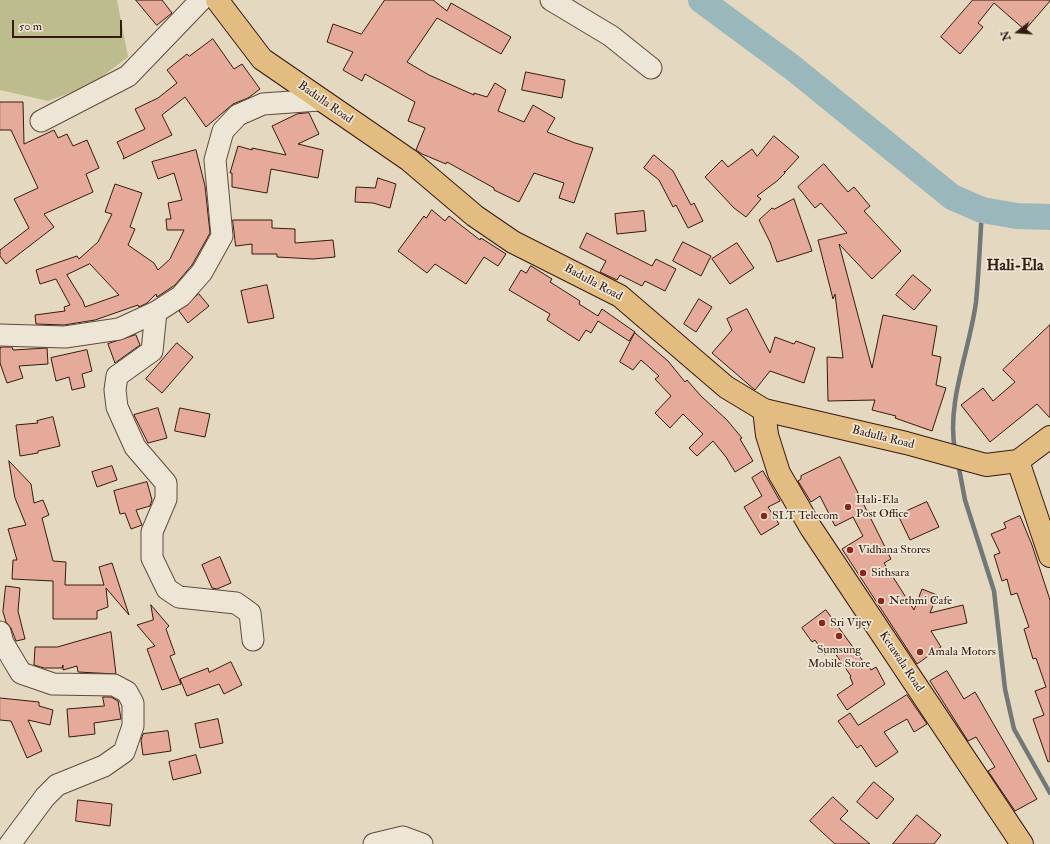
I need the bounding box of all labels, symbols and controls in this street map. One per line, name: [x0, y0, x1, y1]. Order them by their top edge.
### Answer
scale bar: [14, 12, 124, 38]
north arrow: [998, 12, 1038, 52]
text: 50 m: [19, 19, 42, 34]
text: N: [998, 29, 1014, 42]
street label: Badulla Road: [295, 79, 355, 127]
district label: Hali-Ela: [986, 257, 1044, 277]
street label: Badulla Road: [562, 262, 624, 304]
street label: Badulla Road: [850, 423, 916, 453]
place label: Hali-Ela Post Office: [856, 493, 908, 521]
marker: Hali-Ela Post Office: [843, 502, 853, 512]
place label: SLT Telecom: [772, 509, 838, 523]
marker: SLT Telecom: [759, 511, 769, 521]
place label: Vidhana Stores: [858, 543, 930, 557]
marker: Vidhana Stores: [845, 545, 855, 555]
place label: Sithsara: [871, 566, 909, 580]
marker: Sithsara: [858, 568, 868, 578]
place label: Nethmi Cafe: [889, 594, 952, 608]
marker: Nethmi Cafe: [876, 596, 886, 606]
place label: Sri Vijey: [830, 616, 871, 630]
marker: Sri Vijey: [817, 618, 827, 628]
street label: Ketawala Road: [875, 629, 927, 695]
marker: Sumsung Mobile Store: [834, 631, 844, 641]
place label: Sumsung Mobile Store: [808, 643, 870, 671]
place label: Amala Motors: [928, 645, 996, 659]
marker: Amala Motors: [915, 647, 925, 657]

